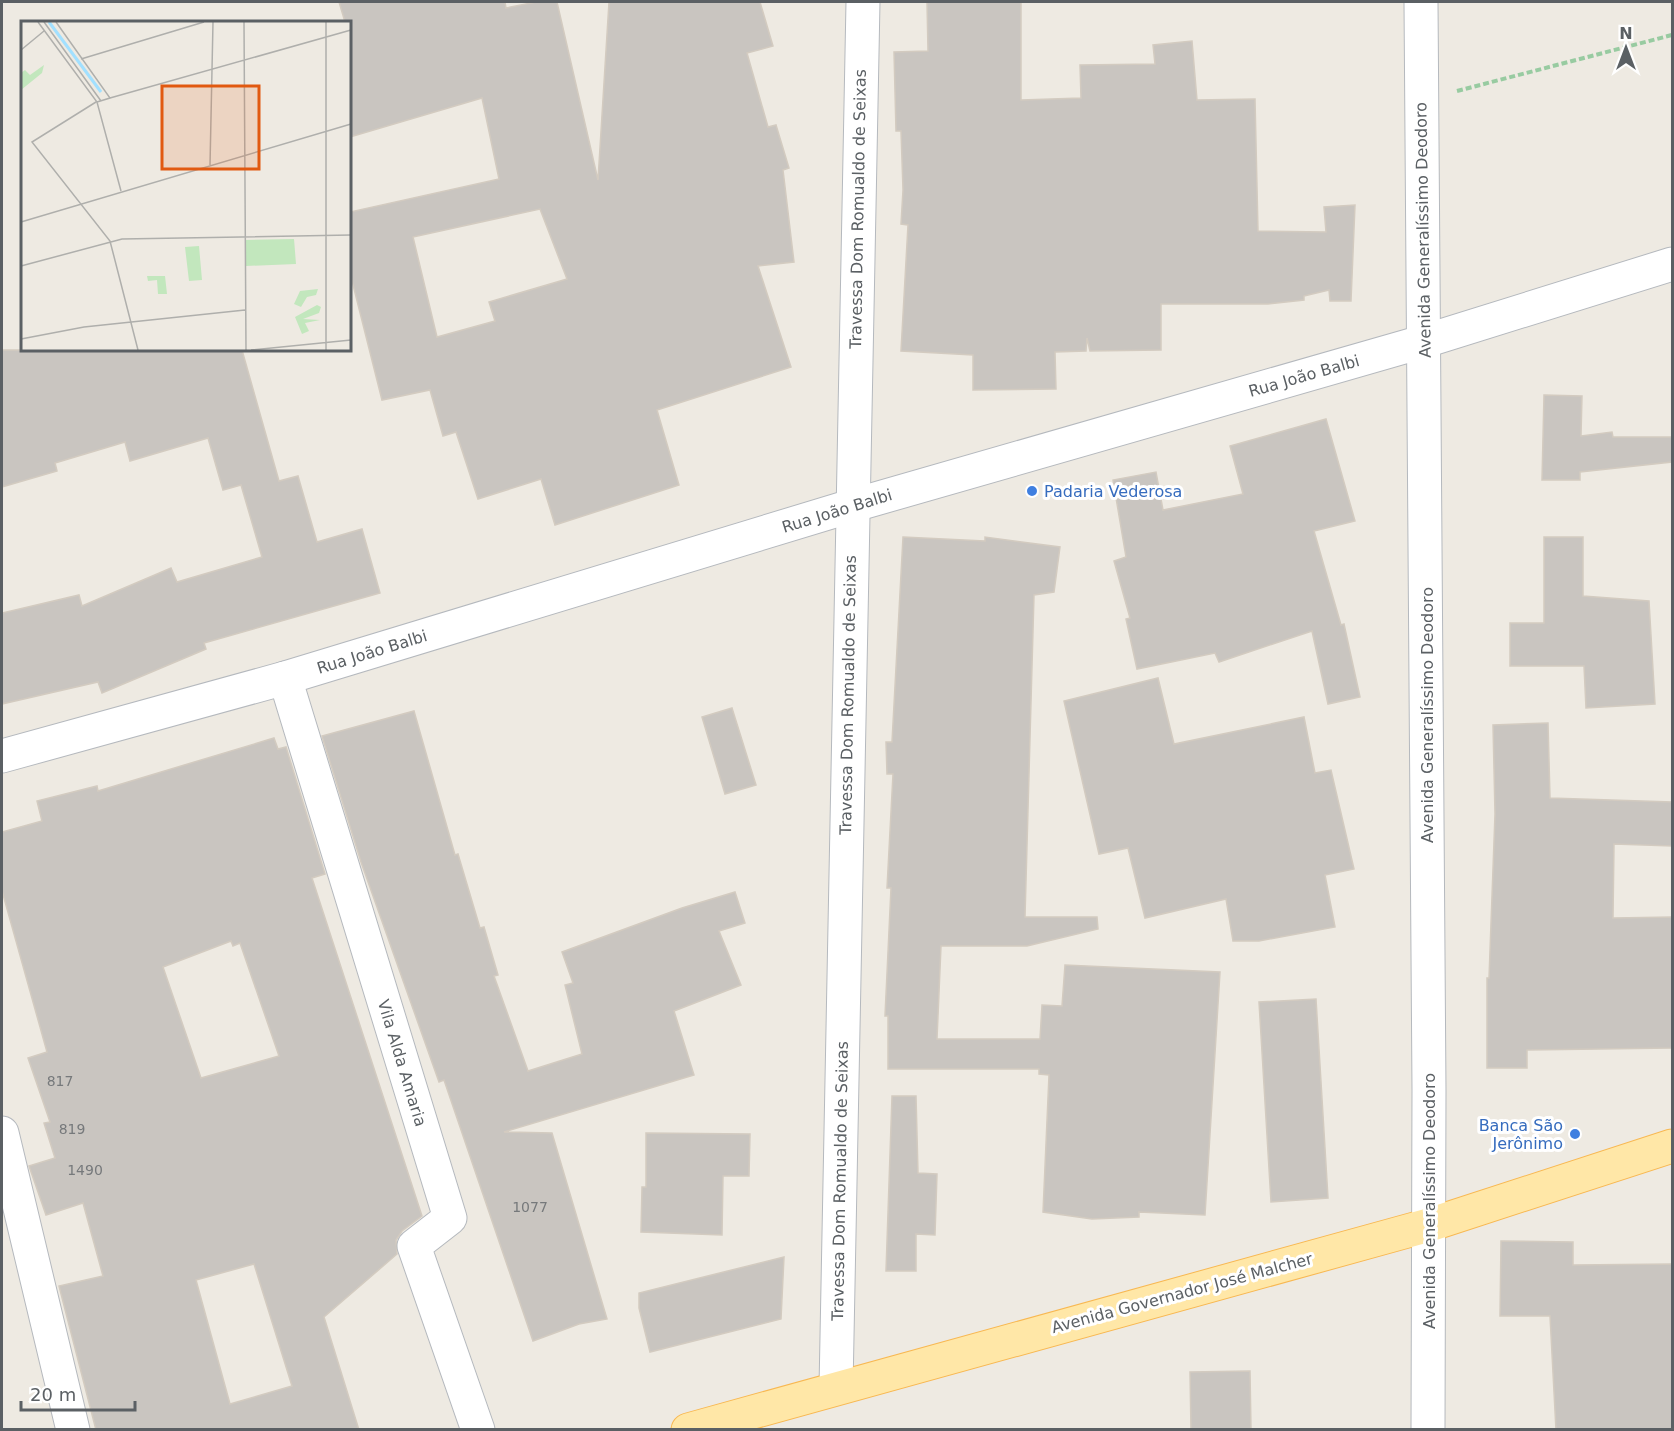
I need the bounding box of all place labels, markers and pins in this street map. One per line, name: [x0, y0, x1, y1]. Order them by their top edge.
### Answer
place label: Padaria Vederosa: [1044, 482, 1182, 501]
marker: Padaria Vederosa: [1025, 484, 1039, 498]
place label: Banca São Jerônimo: [1479, 1116, 1563, 1153]
marker: Banca São Jerônimo: [1568, 1127, 1582, 1141]

